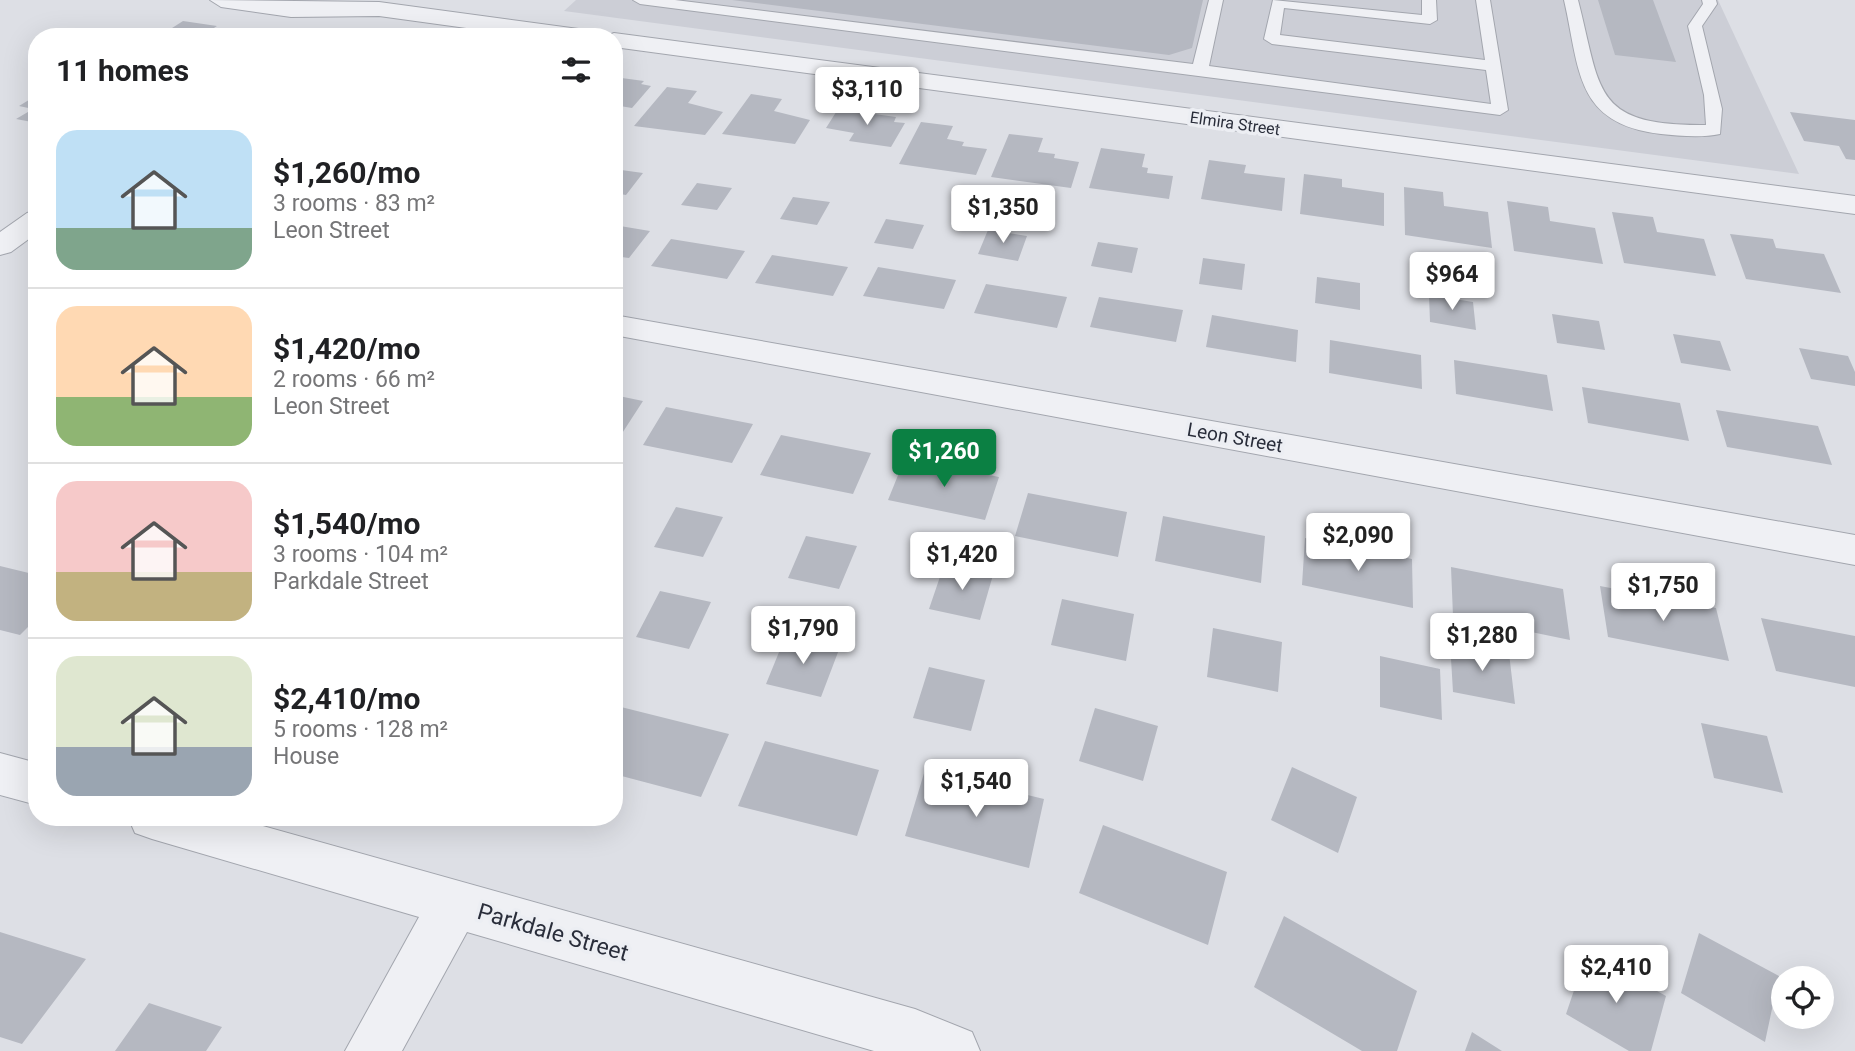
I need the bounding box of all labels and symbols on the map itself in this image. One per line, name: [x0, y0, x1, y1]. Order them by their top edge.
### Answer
pin: $3,110: [810, 68, 924, 127]
street label: Elmira Street: [1189, 108, 1281, 139]
pin: $1,350: [946, 186, 1060, 245]
pin: $964: [1411, 252, 1493, 312]
street label: Leon Street: [1185, 418, 1284, 457]
pin: $1,260: [887, 430, 1001, 489]
pin: $2,090: [1301, 514, 1415, 573]
pin: $1,420: [905, 532, 1019, 592]
pin: $1,750: [1606, 564, 1720, 623]
pin: $1,790: [746, 606, 860, 666]
pin: $1,280: [1425, 614, 1539, 673]
pin: $1,540: [919, 760, 1033, 819]
street label: Parkdale Street: [474, 898, 631, 967]
pin: $2,410: [1559, 946, 1673, 1005]

